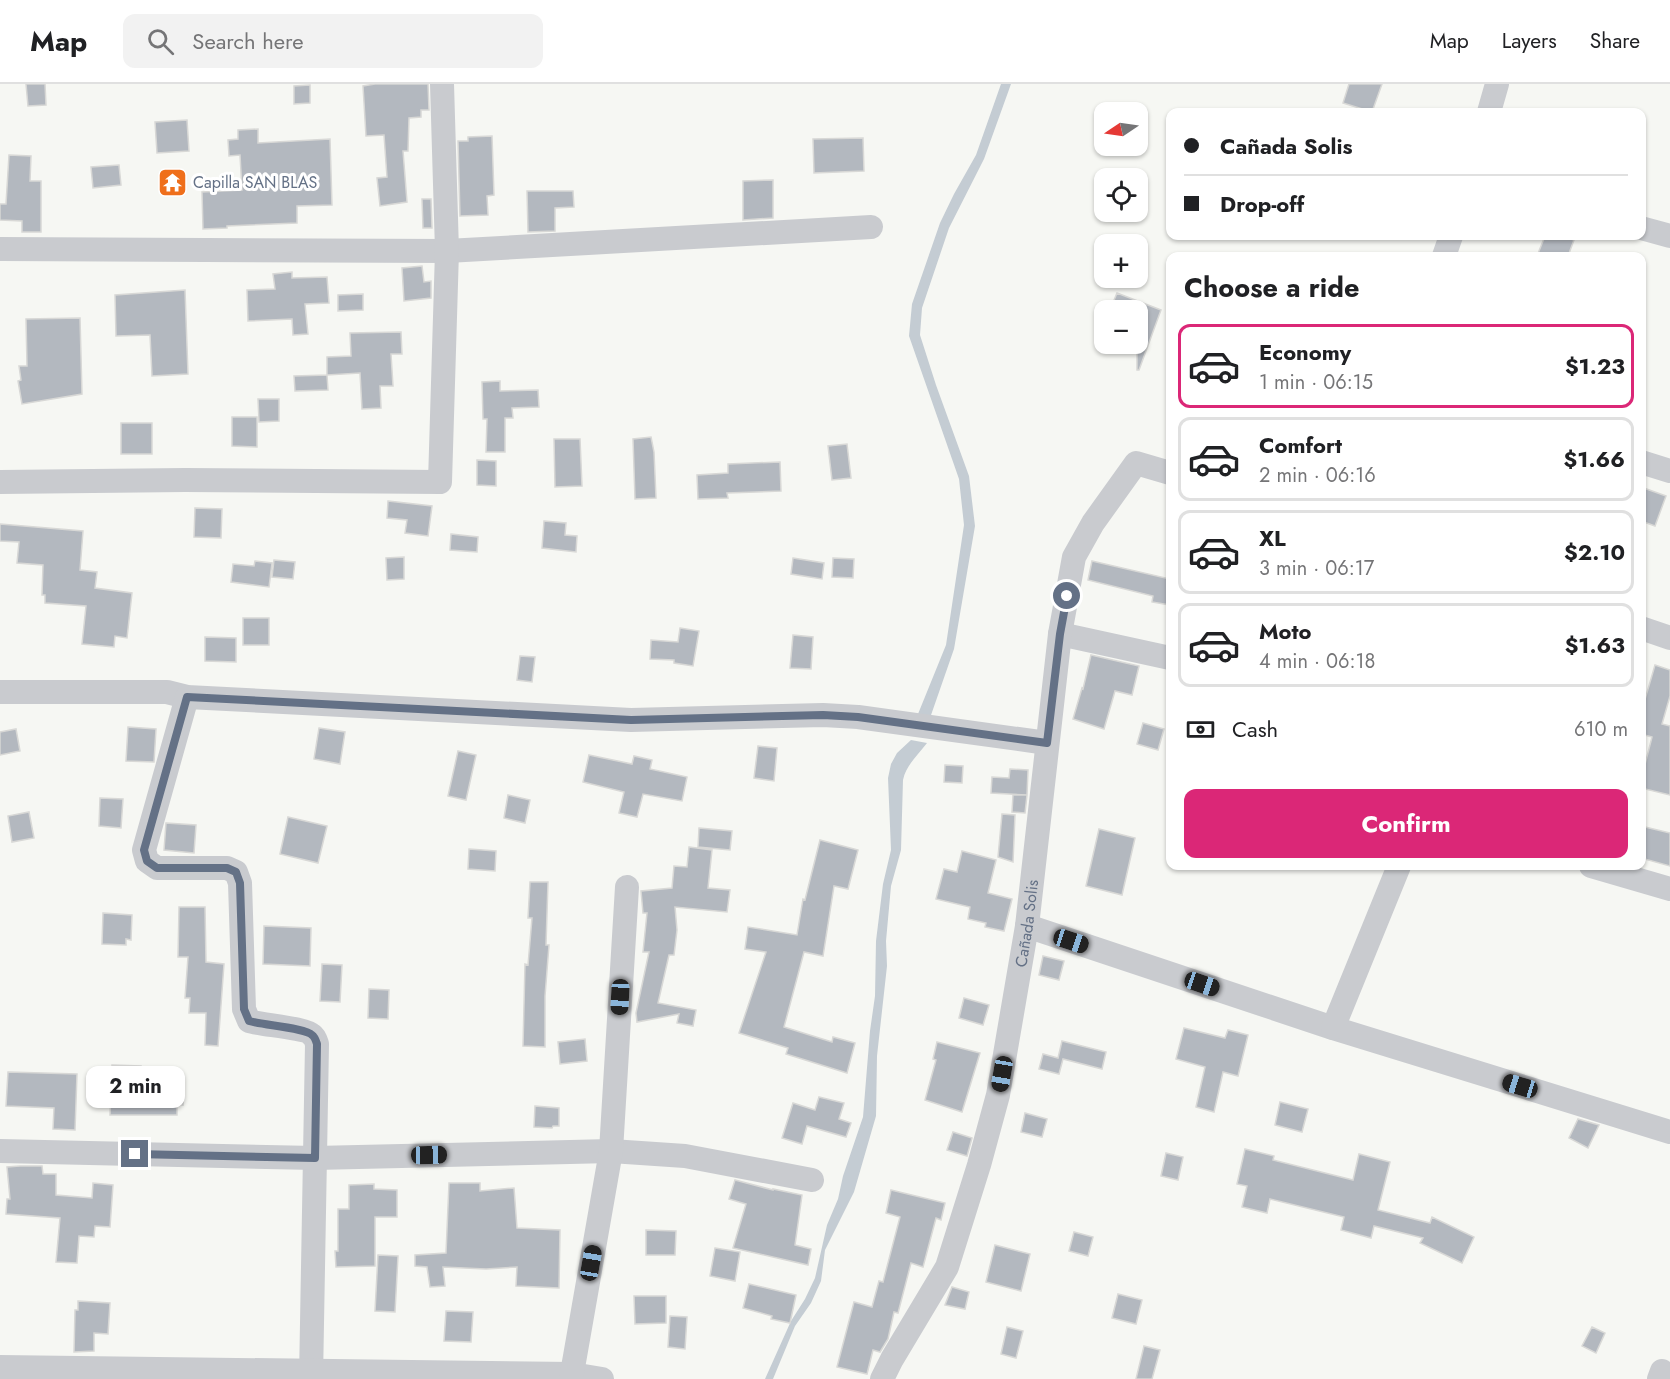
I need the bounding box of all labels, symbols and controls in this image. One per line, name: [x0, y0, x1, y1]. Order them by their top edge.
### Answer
search box: [123, 14, 543, 68]
text: Map: [30, 21, 87, 62]
icon: search: [144, 25, 177, 58]
text: Search here: [192, 25, 304, 57]
text: Map: [1430, 26, 1469, 56]
text: Layers: [1502, 26, 1557, 56]
text: Share: [1590, 26, 1640, 56]
north arrow: [1094, 102, 1148, 156]
map controls: [1094, 102, 1148, 354]
text: Cañada Solis: [1220, 130, 1353, 162]
temple icon: Capilla SAN BLAS: [156, 166, 188, 198]
button: locate: [1094, 168, 1148, 222]
place label: Capilla SAN BLAS: [193, 171, 317, 194]
text: Drop-off: [1220, 188, 1304, 220]
button: +: [1094, 234, 1148, 288]
text: Choose a ride: [1184, 268, 1359, 307]
button: −: [1094, 300, 1148, 354]
text: Economy: [1259, 336, 1351, 368]
icon: car: [1187, 339, 1241, 393]
text: $1.23: [1565, 350, 1625, 382]
text: 1 min · 06:15: [1259, 368, 1373, 397]
text: Comfort: [1259, 429, 1342, 461]
icon: car: [1187, 432, 1241, 486]
text: $1.66: [1564, 443, 1625, 475]
text: 2 min · 06:16: [1259, 461, 1376, 490]
text: XL: [1259, 522, 1286, 554]
icon: car: [1187, 525, 1241, 579]
text: $2.10: [1564, 536, 1625, 568]
text: 3 min · 06:17: [1259, 554, 1374, 583]
route start: [1053, 582, 1080, 609]
text: Moto: [1259, 615, 1312, 647]
icon: car: [1187, 618, 1241, 672]
text: $1.63: [1565, 629, 1625, 661]
text: 4 min · 06:18: [1259, 647, 1375, 676]
icon: cash: [1184, 713, 1217, 746]
text: Cash: [1232, 713, 1278, 745]
text: 610 m: [1574, 715, 1628, 744]
button: Confirm: [1184, 789, 1628, 858]
street label: Cañada Solis: [1009, 878, 1044, 969]
car: [1051, 927, 1091, 955]
car: [1182, 970, 1222, 998]
car: [610, 979, 630, 1015]
car: [990, 1055, 1014, 1093]
callout: 2 min: [86, 1067, 184, 1109]
text: 2 min: [109, 1072, 162, 1101]
car: [1500, 1072, 1540, 1100]
route end: [121, 1140, 148, 1167]
car: [411, 1146, 447, 1164]
car: [579, 1244, 603, 1282]

